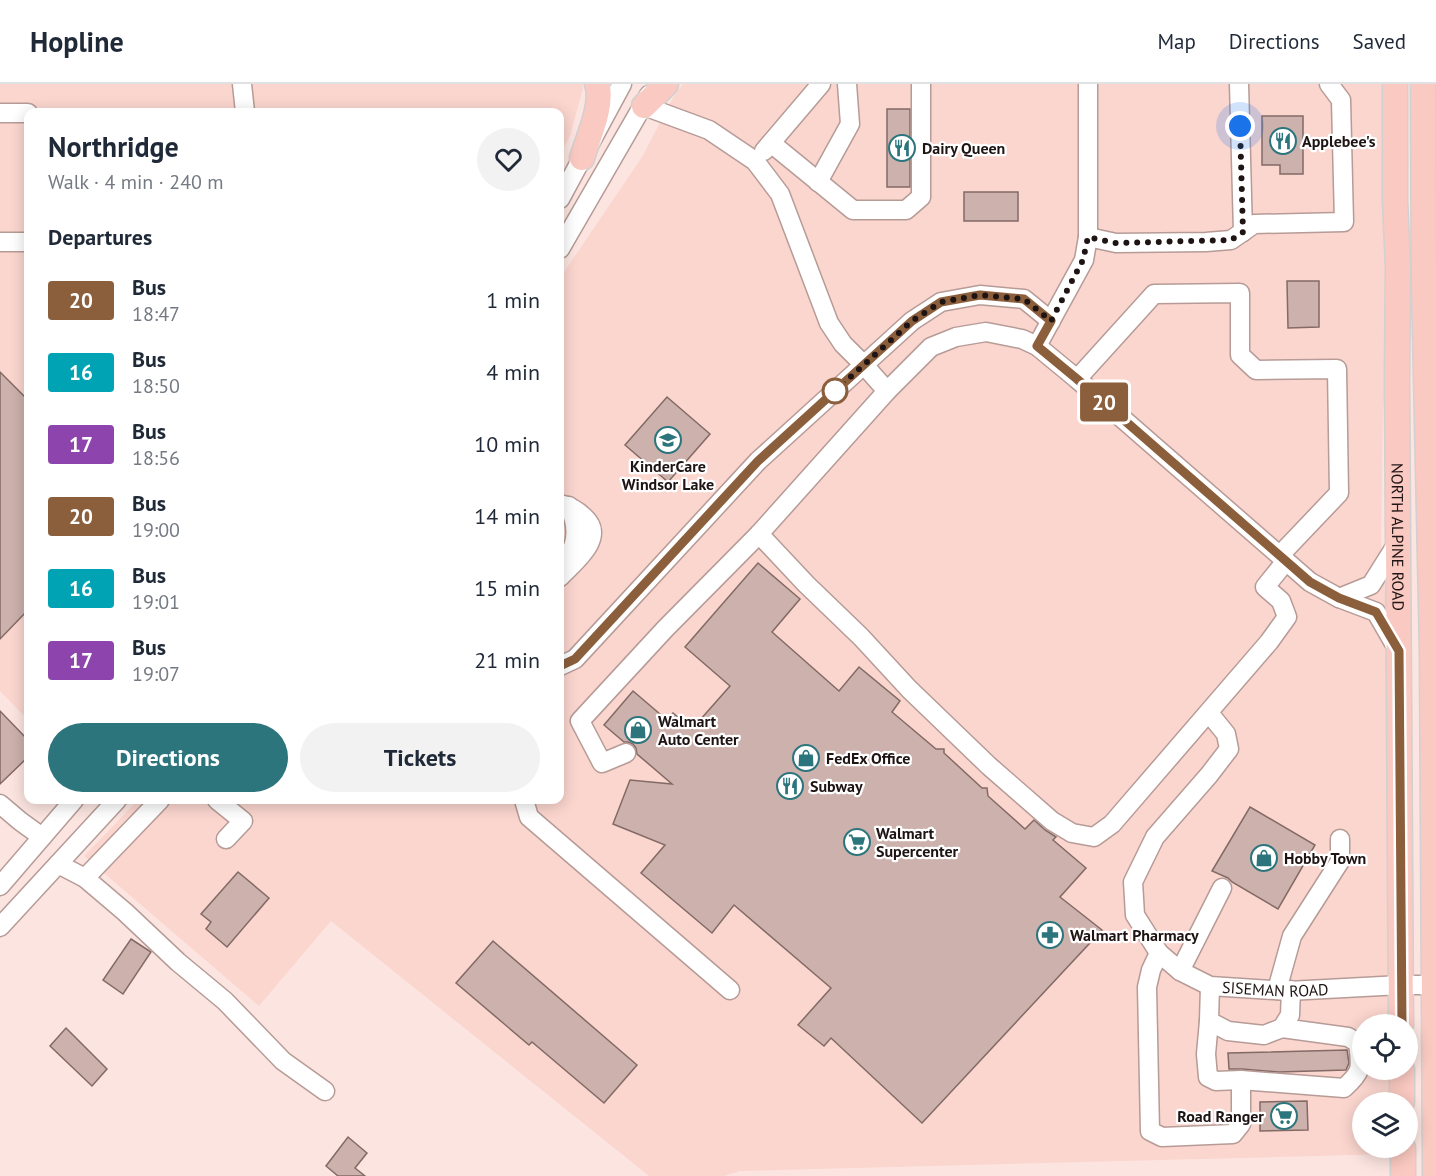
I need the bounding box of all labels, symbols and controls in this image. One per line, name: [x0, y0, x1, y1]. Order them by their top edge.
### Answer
text: Hopline: [30, 23, 124, 60]
text: Map: [1157, 28, 1196, 55]
text: Directions: [1229, 28, 1320, 55]
text: Saved: [1353, 28, 1406, 55]
your location: [1225, 111, 1255, 141]
restaurant icon: Applebee's: [1268, 126, 1298, 156]
text: Northridge: [48, 128, 179, 165]
button: heart: [477, 128, 540, 191]
place label: Applebee's: [1302, 131, 1376, 151]
restaurant icon: Dairy Queen: [887, 133, 917, 163]
place label: Dairy Queen: [922, 138, 1005, 158]
text: Walk · 4 min · 240 m: [48, 169, 224, 195]
text: Departures: [48, 223, 152, 251]
text: Bus: [132, 273, 166, 301]
text: 1 min: [486, 286, 540, 314]
text: 20: [69, 287, 93, 314]
text: 18:47: [132, 301, 180, 327]
text: Bus: [132, 345, 166, 373]
text: 4 min: [486, 358, 540, 386]
text: 16: [69, 359, 93, 386]
text: 18:50: [132, 373, 180, 399]
unlabelled marker: [822, 378, 848, 404]
line badge: 20: [1077, 382, 1131, 422]
text: 20: [1092, 389, 1116, 416]
text: Bus: [132, 417, 166, 445]
school or university icon: KinderCare Windsor Lake: [653, 425, 683, 455]
text: 10 min: [474, 430, 540, 458]
text: 17: [69, 431, 93, 458]
text: 18:56: [132, 445, 180, 471]
place label: KinderCare Windsor Lake: [622, 456, 714, 494]
street label: NORTH ALPINE ROAD: [1388, 463, 1408, 611]
text: Bus: [132, 489, 166, 517]
text: 14 min: [474, 502, 540, 530]
text: 20: [69, 503, 93, 530]
text: 19:00: [132, 517, 180, 543]
text: Bus: [132, 561, 166, 589]
text: 15 min: [474, 574, 540, 602]
text: 16: [69, 575, 93, 602]
text: 19:01: [132, 589, 180, 615]
text: Bus: [132, 633, 166, 661]
text: 21 min: [474, 646, 540, 674]
text: 17: [69, 647, 93, 674]
text: 19:07: [132, 661, 180, 687]
place label: Walmart Auto Center: [658, 711, 739, 749]
shop icon: Walmart Auto Center: [623, 715, 653, 745]
button: Directions: [48, 723, 288, 792]
button: Tickets: [300, 723, 540, 792]
shop icon: FedEx Office: [791, 743, 821, 773]
place label: FedEx Office: [826, 748, 910, 768]
restaurant icon: Subway: [775, 771, 805, 801]
place label: Subway: [810, 776, 863, 796]
place label: Walmart Supercenter: [876, 823, 959, 861]
supermarket icon: Walmart Supercenter: [842, 827, 872, 857]
shop icon: Hobby Town: [1249, 843, 1279, 873]
place label: Hobby Town: [1284, 848, 1366, 868]
pharmacy icon: Walmart Pharmacy: [1035, 920, 1065, 950]
place label: Walmart Pharmacy: [1070, 925, 1199, 945]
street label: SISEMAN ROAD: [1221, 977, 1329, 1001]
map controls: [1352, 1014, 1418, 1158]
button: locate: [1352, 1014, 1418, 1080]
button: layers: [1352, 1092, 1418, 1158]
supermarket icon: Road Ranger: [1269, 1101, 1299, 1131]
place label: Road Ranger: [1177, 1106, 1264, 1126]

